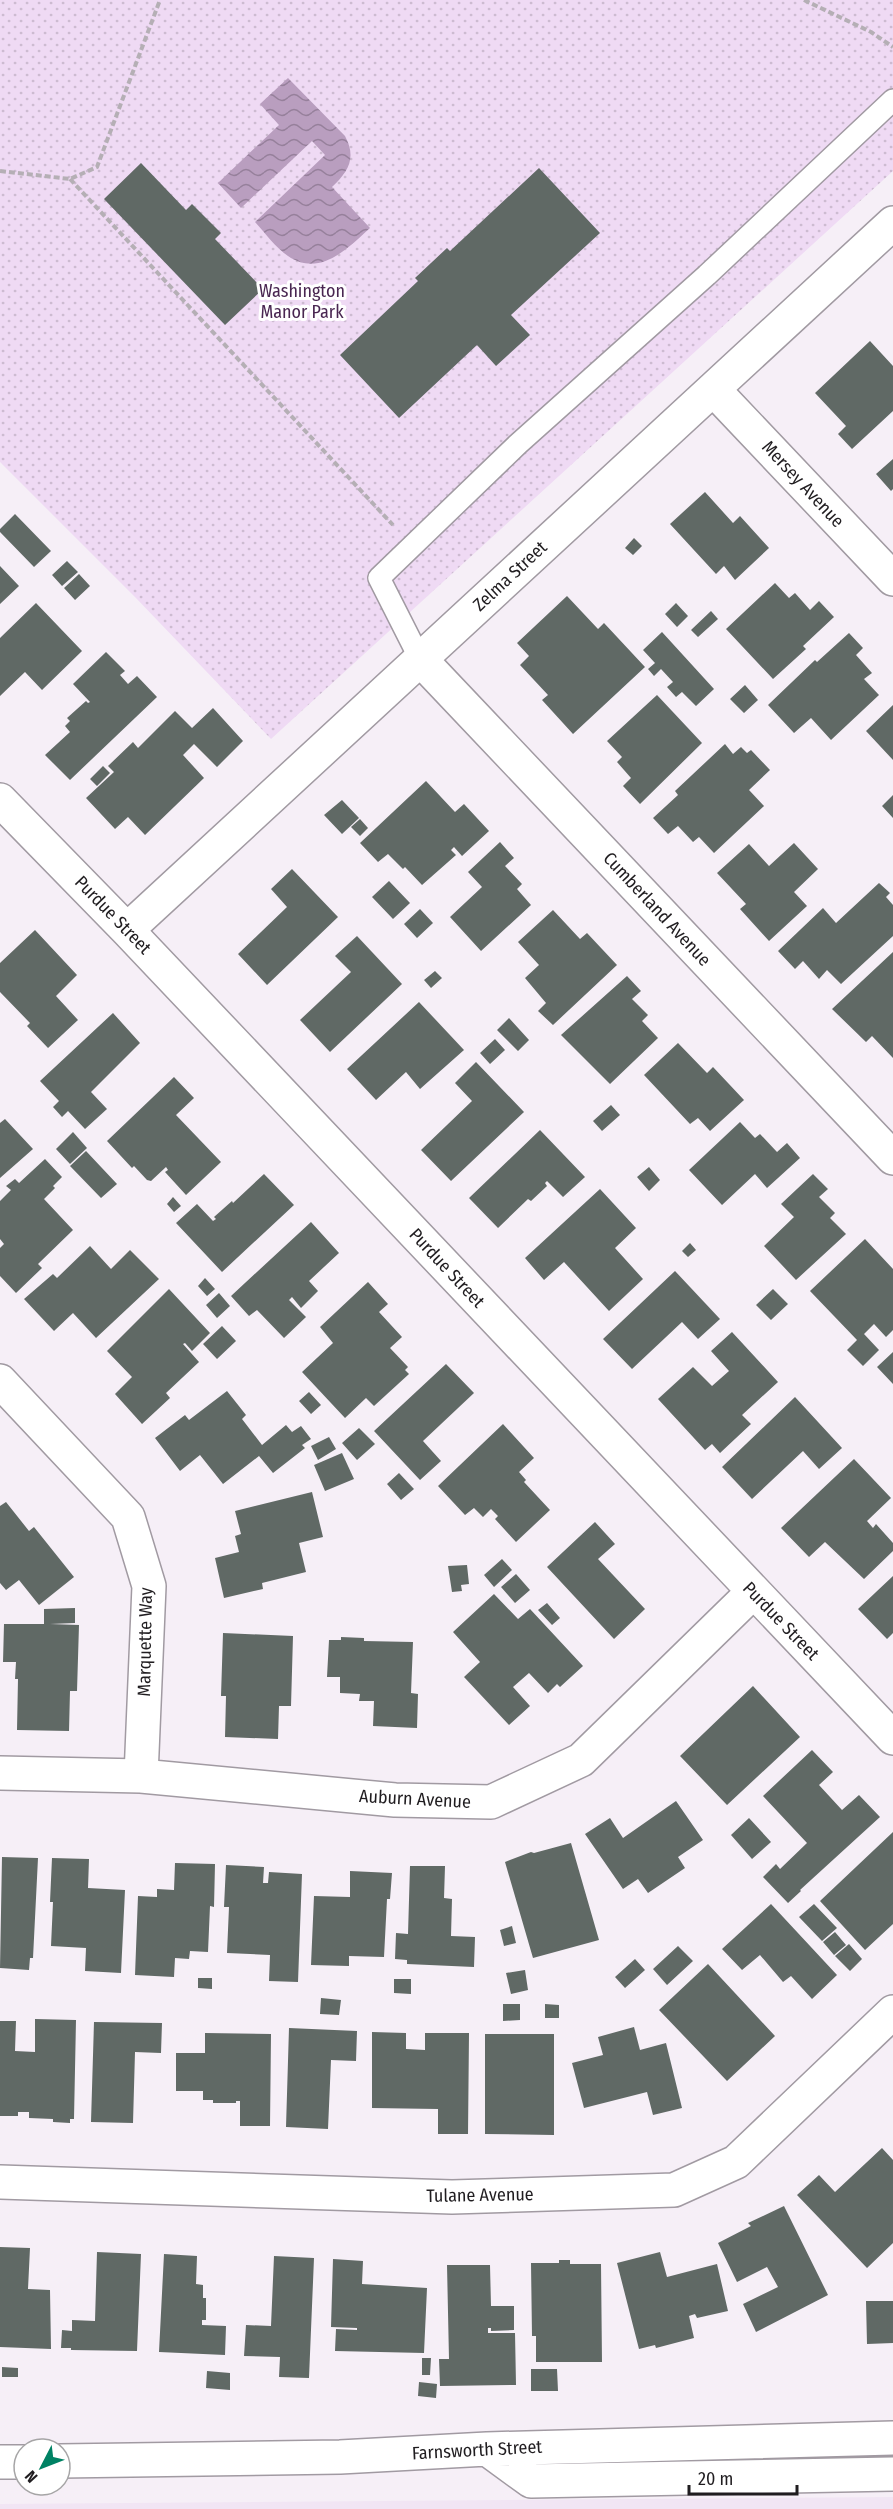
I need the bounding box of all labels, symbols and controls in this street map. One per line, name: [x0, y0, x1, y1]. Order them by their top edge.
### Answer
park label: Washington Manor Park: [259, 280, 345, 323]
street label: Mersey Avenue: [757, 436, 849, 532]
street label: Zelma Street: [469, 536, 552, 616]
street label: Cumberland Avenue: [599, 847, 716, 971]
street label: Purdue Street: [70, 871, 156, 959]
street label: Purdue Street: [405, 1224, 489, 1312]
street label: Purdue Street: [738, 1577, 824, 1665]
street label: Marquette Way: [133, 1587, 157, 1697]
street label: Auburn Avenue: [359, 1785, 472, 1813]
street label: Tulane Avenue: [426, 2183, 534, 2207]
street label: Farnsworth Street: [411, 2436, 543, 2464]
north arrow: [12, 2437, 72, 2497]
scale bar: [689, 2458, 797, 2496]
text: N: [21, 2467, 41, 2487]
text: 20 m: [698, 2468, 733, 2490]

